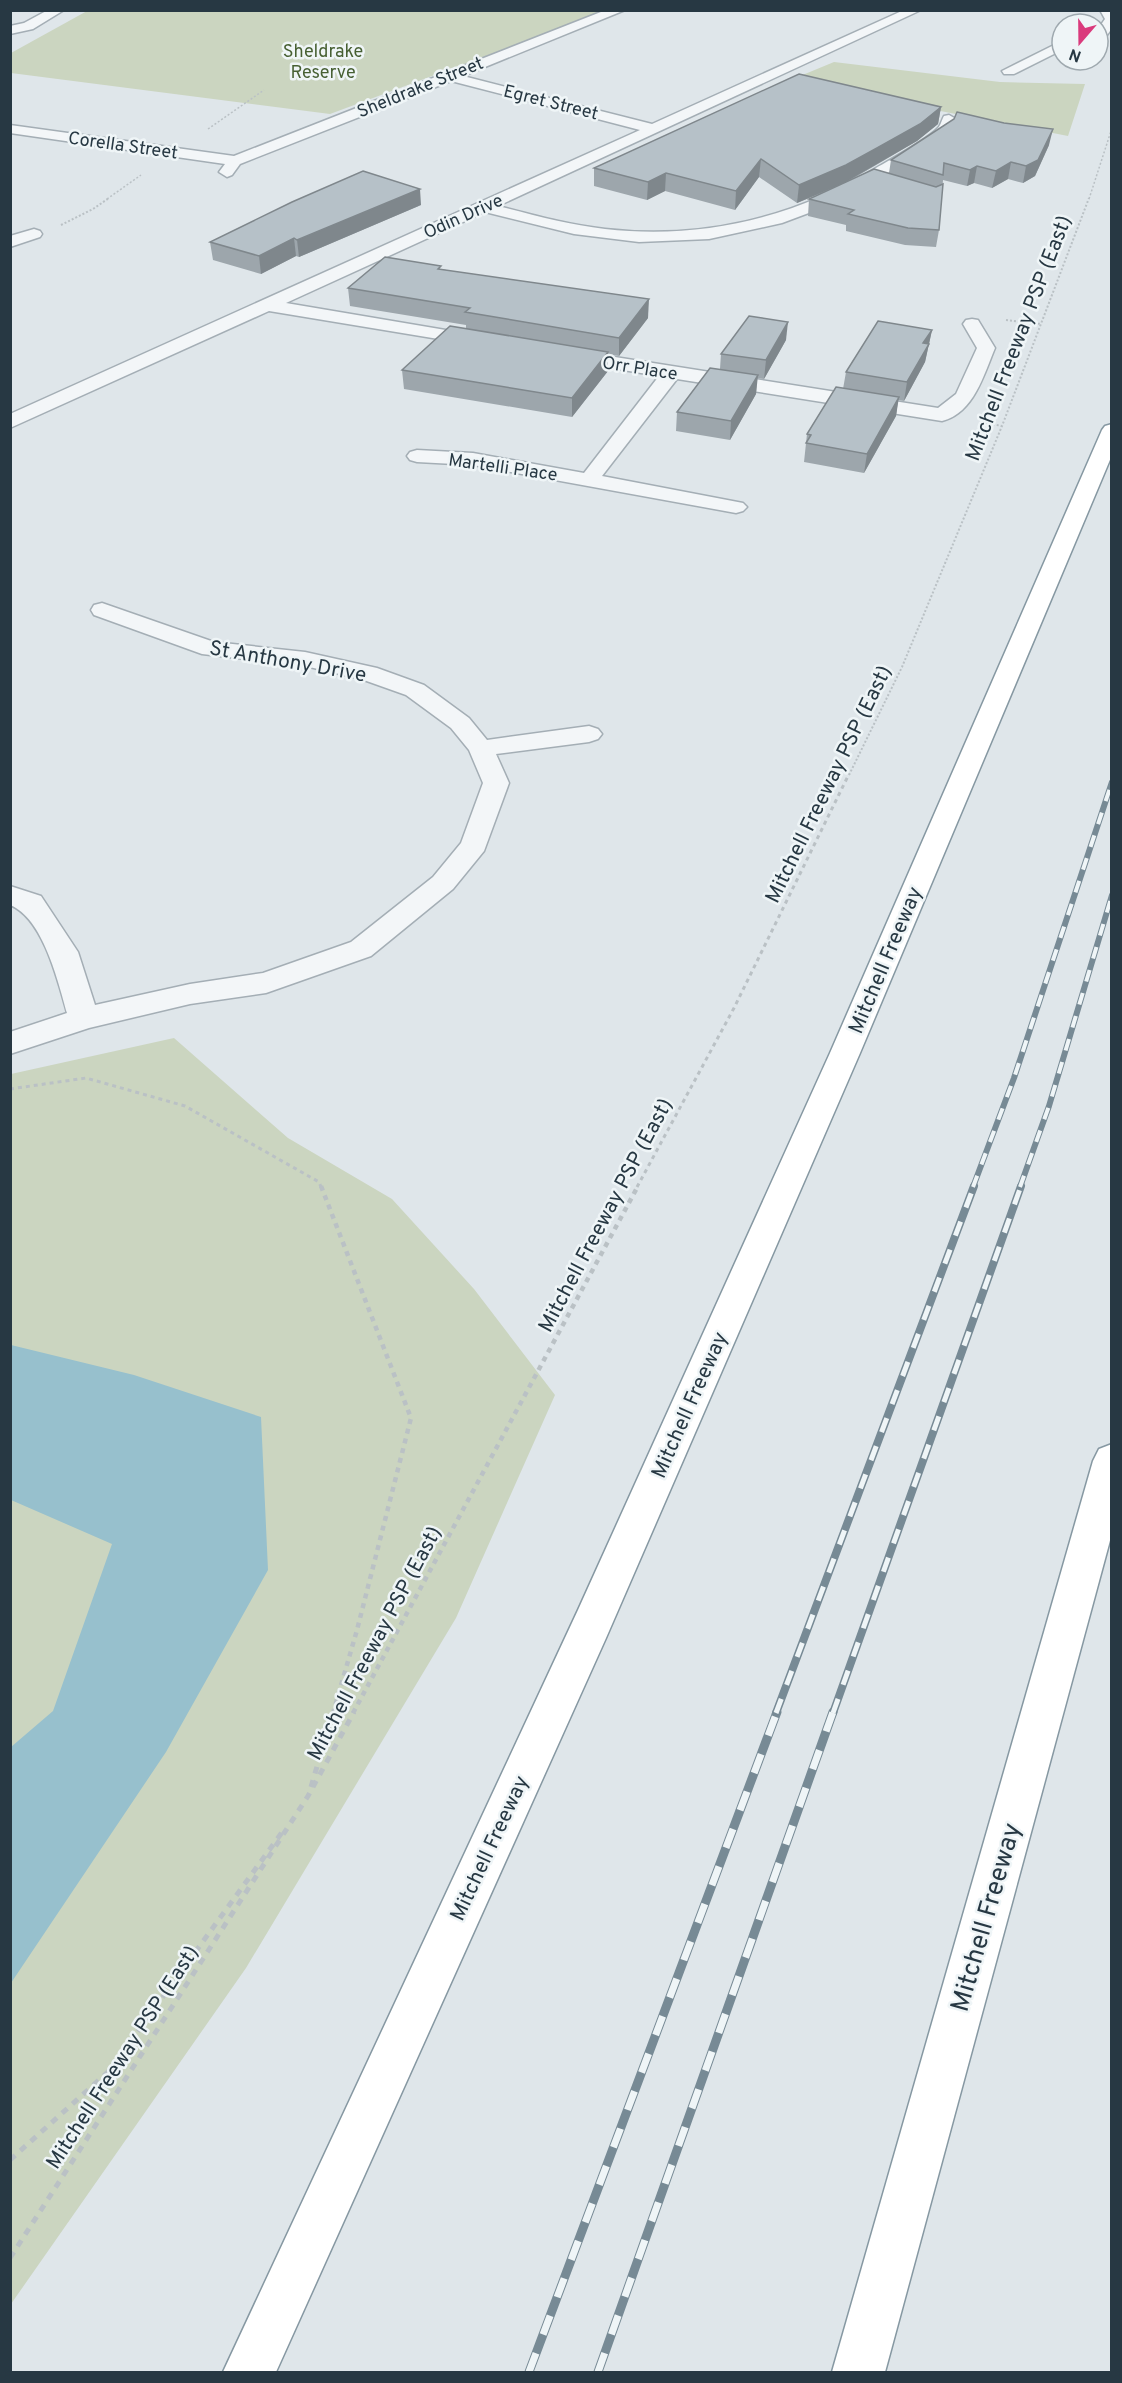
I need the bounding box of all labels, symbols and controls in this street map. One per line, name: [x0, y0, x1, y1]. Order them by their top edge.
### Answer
north arrow: [1050, 12, 1110, 72]
park label: Sheldrake Reserve: [283, 41, 363, 85]
text: N: [1067, 43, 1084, 66]
street label: Sheldrake Street: [354, 53, 487, 124]
street label: Egret Street: [501, 81, 601, 126]
street label: Corella Street: [66, 127, 179, 166]
street label: Odin Drive: [420, 190, 507, 245]
street label: Mitchell Freeway PSP (East): [960, 212, 1079, 465]
street label: Orr Place: [600, 352, 679, 387]
street label: Martelli Place: [447, 449, 559, 488]
street label: St Anthony Drive: [207, 635, 368, 690]
street label: Mitchell Freeway PSP (East): [760, 661, 899, 908]
street label: Mitchell Freeway: [843, 883, 930, 1038]
street label: Mitchell Freeway PSP (East): [533, 1094, 680, 1337]
street label: Mitchell Freeway: [646, 1328, 735, 1483]
street label: Mitchell Freeway PSP (East): [302, 1522, 449, 1765]
street label: Mitchell Freeway: [445, 1772, 536, 1926]
street label: Mitchell Freeway: [945, 1819, 1030, 2016]
street label: Mitchell Freeway PSP (East): [41, 1941, 206, 2175]

